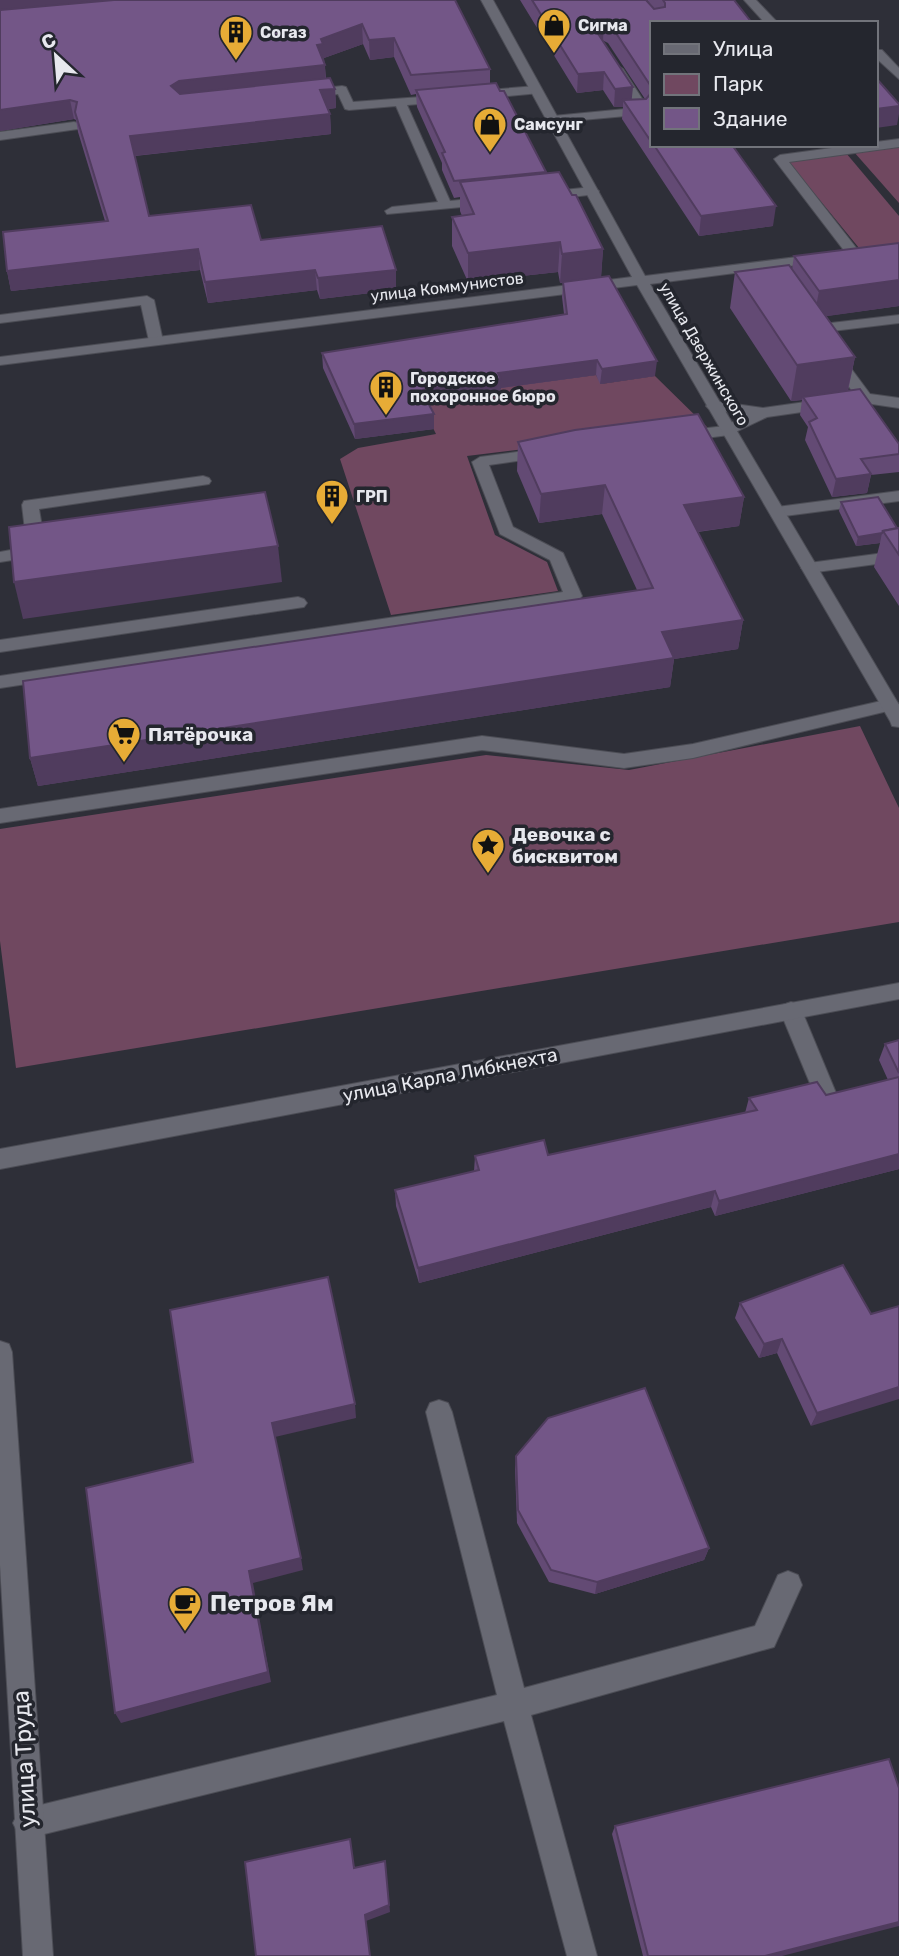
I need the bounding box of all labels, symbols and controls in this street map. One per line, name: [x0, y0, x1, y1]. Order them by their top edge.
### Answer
shop icon: Сигма: [535, 6, 573, 55]
building icon: Согаз: [217, 13, 255, 62]
place label: Сигма: [578, 16, 628, 35]
north arrow: [21, 21, 91, 91]
legend: [650, 21, 878, 147]
place label: Согаз: [260, 23, 307, 42]
text: С: [38, 28, 60, 54]
text: Улица: [713, 36, 773, 61]
text: Парк: [713, 71, 763, 96]
shop icon: Самсунг: [471, 105, 509, 154]
text: Здание: [713, 106, 788, 131]
place label: Самсунг: [514, 115, 583, 134]
street label: улица Коммунистов: [369, 268, 525, 306]
street label: улица Дзержинского: [655, 279, 753, 429]
building icon: Городское похоронное бюро: [367, 368, 405, 417]
place label: Городское похоронное бюро: [410, 369, 556, 406]
building icon: ГРП: [313, 477, 351, 526]
place label: ГРП: [356, 487, 388, 506]
supermarket icon: Пятёрочка: [105, 715, 143, 764]
place label: Пятёрочка: [148, 723, 253, 746]
place label: Девочка с бисквитом: [512, 823, 618, 868]
place icon: Девочка с бисквитом: [469, 826, 507, 875]
street label: улица Карла Либкнехта: [341, 1043, 559, 1107]
cafe icon: Петров Ям: [166, 1584, 204, 1633]
place label: Петров Ям: [210, 1589, 334, 1617]
street label: улица Труда: [6, 1690, 42, 1828]

